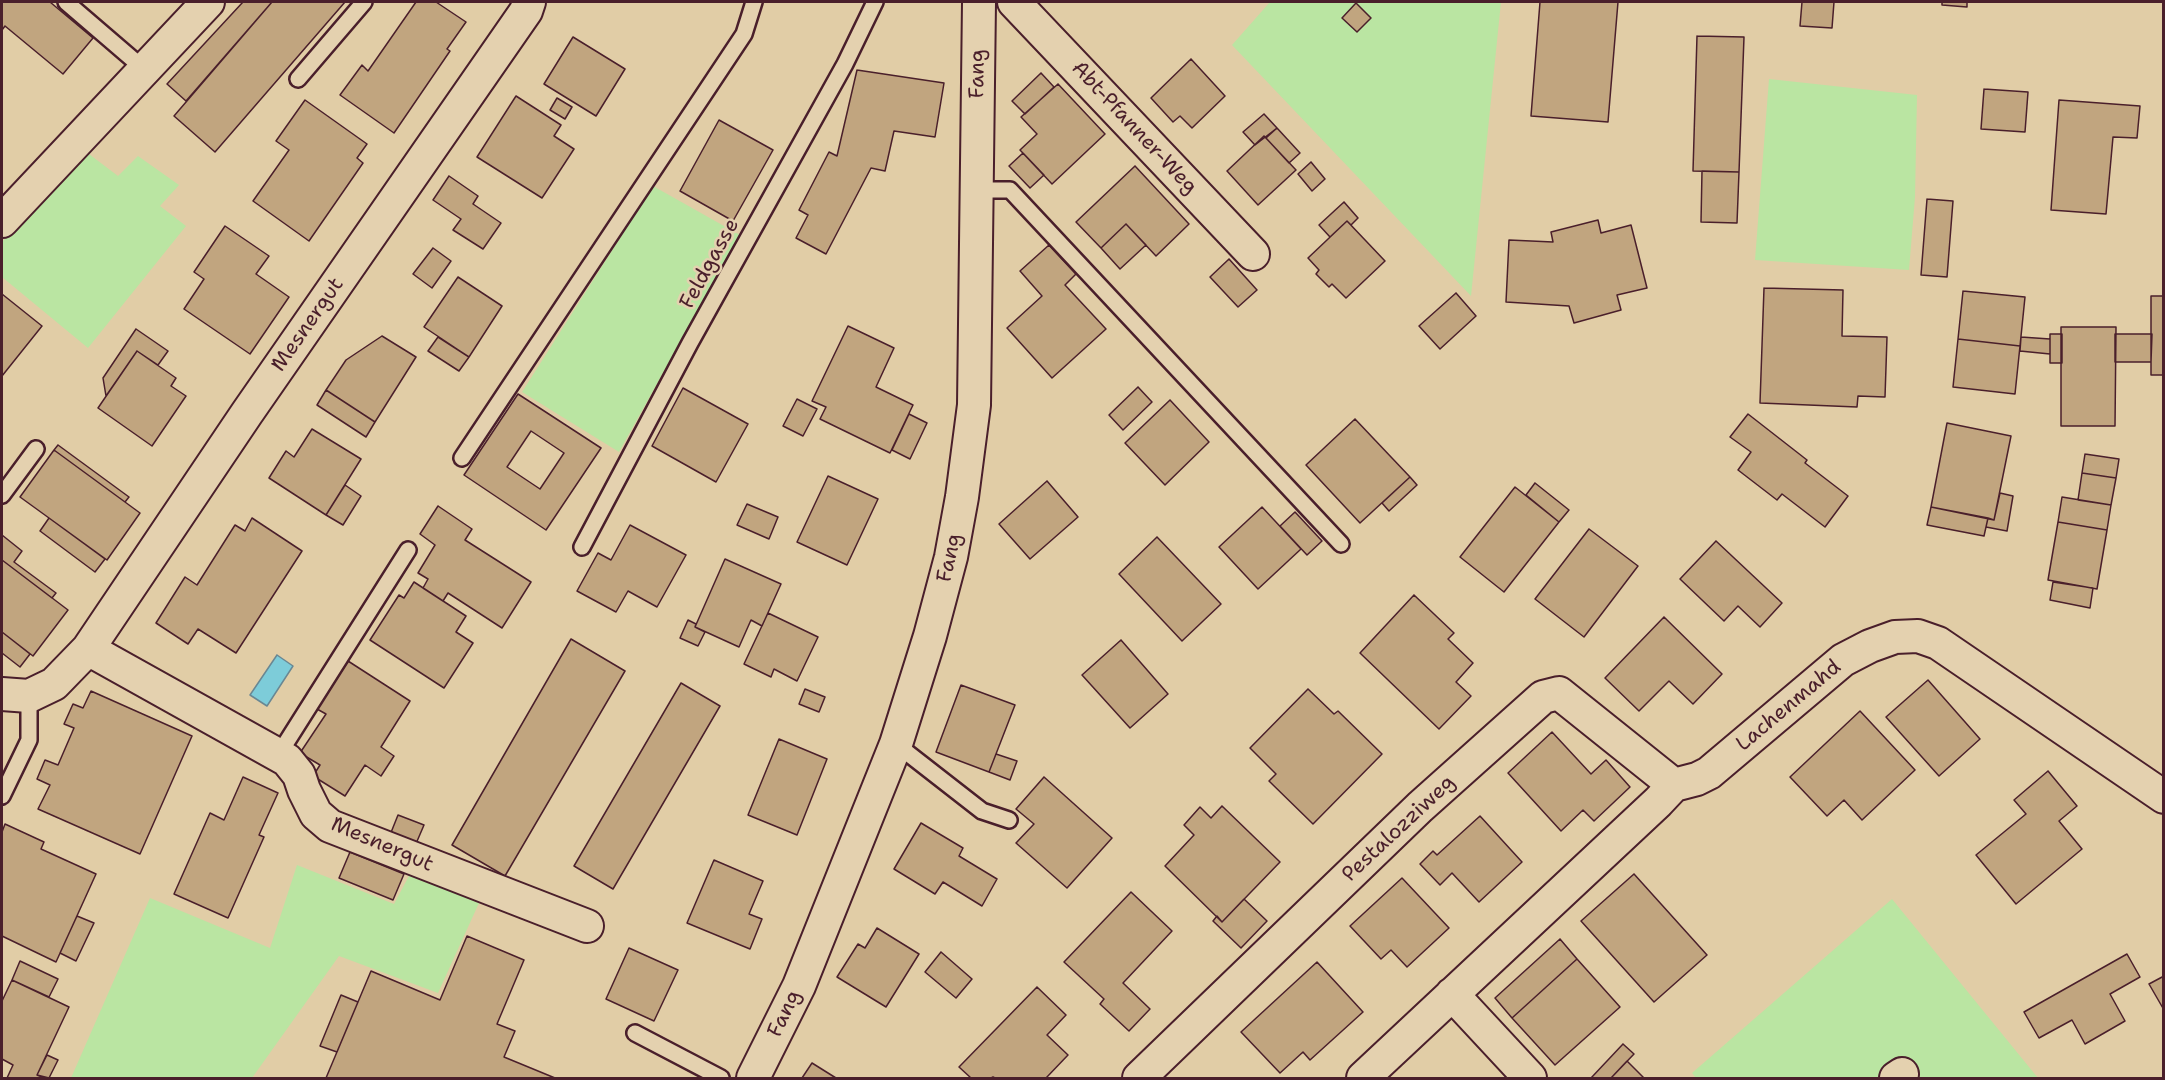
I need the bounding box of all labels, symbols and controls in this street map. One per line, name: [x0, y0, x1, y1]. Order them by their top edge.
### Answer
street label: Fang: [965, 49, 991, 99]
street label: Abt-Pfanner-Weg: [1066, 56, 1202, 200]
street label: Feldgasse: [675, 214, 745, 314]
street label: Mesnergut: [266, 273, 350, 377]
street label: Fang: [932, 531, 968, 585]
street label: Lachenmahd: [1731, 655, 1847, 757]
street label: Pestalozziweg: [1337, 770, 1461, 888]
street label: Mesnergut: [327, 812, 437, 878]
street label: Fang: [763, 986, 807, 1042]

